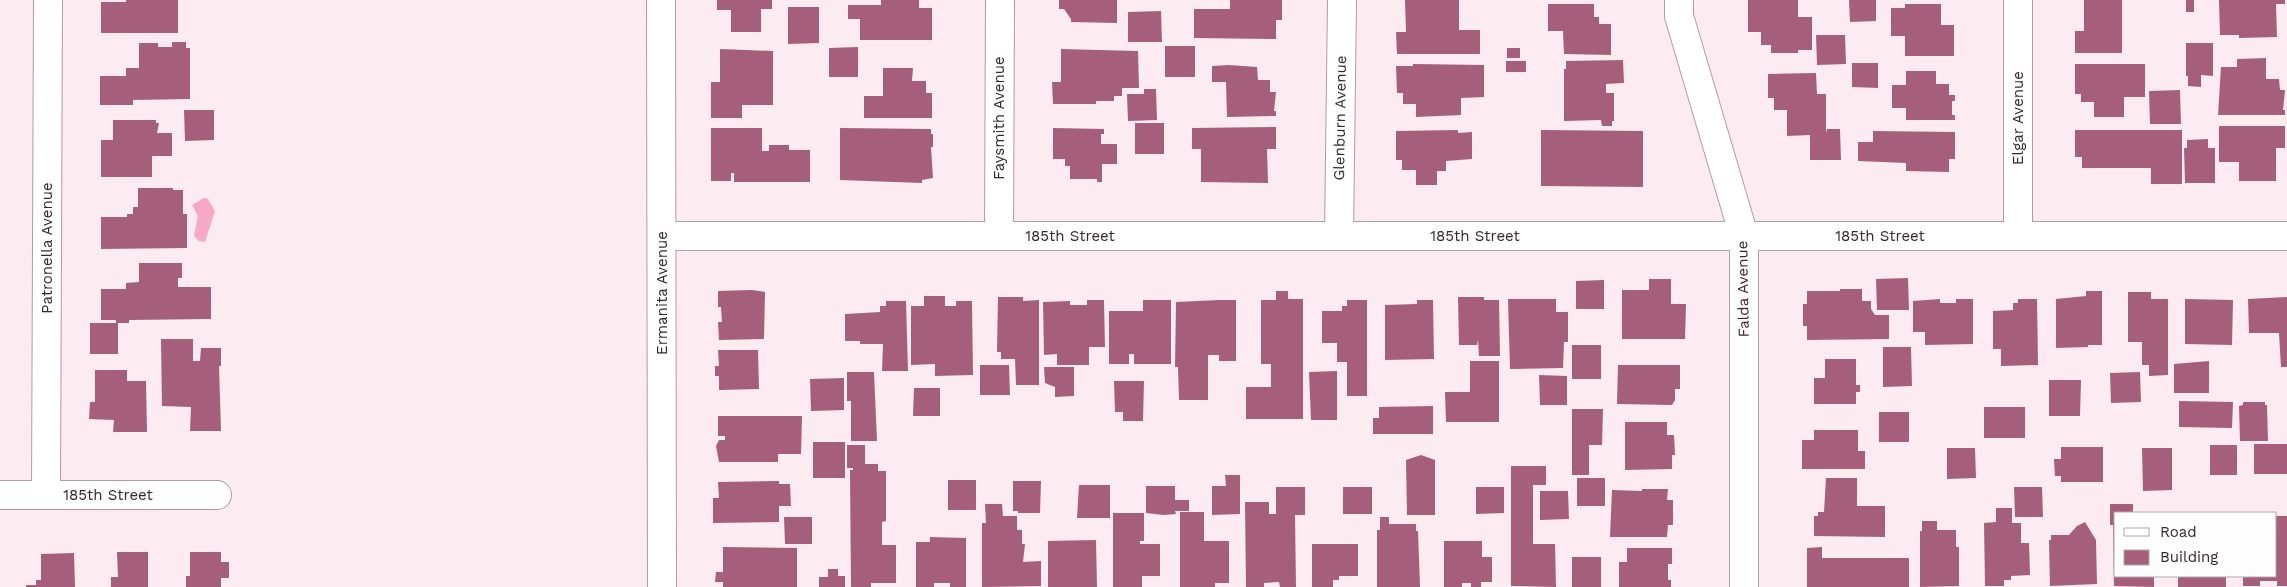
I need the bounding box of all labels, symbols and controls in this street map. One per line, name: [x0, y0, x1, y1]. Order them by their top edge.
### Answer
street label: Glenburn Avenue: [1330, 55, 1350, 181]
street label: Faysmith Avenue: [990, 56, 1008, 180]
street label: Elgar Avenue: [2009, 71, 2027, 165]
street label: Patronella Avenue: [38, 182, 56, 314]
street label: 185th Street: [1025, 227, 1116, 245]
street label: 185th Street: [1430, 227, 1521, 245]
street label: 185th Street: [1835, 227, 1926, 245]
street label: Ermanita Avenue: [653, 231, 671, 355]
street label: Falda Avenue: [1733, 241, 1753, 337]
street label: 185th Street: [63, 486, 154, 504]
legend: [2114, 512, 2277, 577]
text: Road: [2160, 523, 2197, 541]
text: Building: [2160, 548, 2218, 566]

